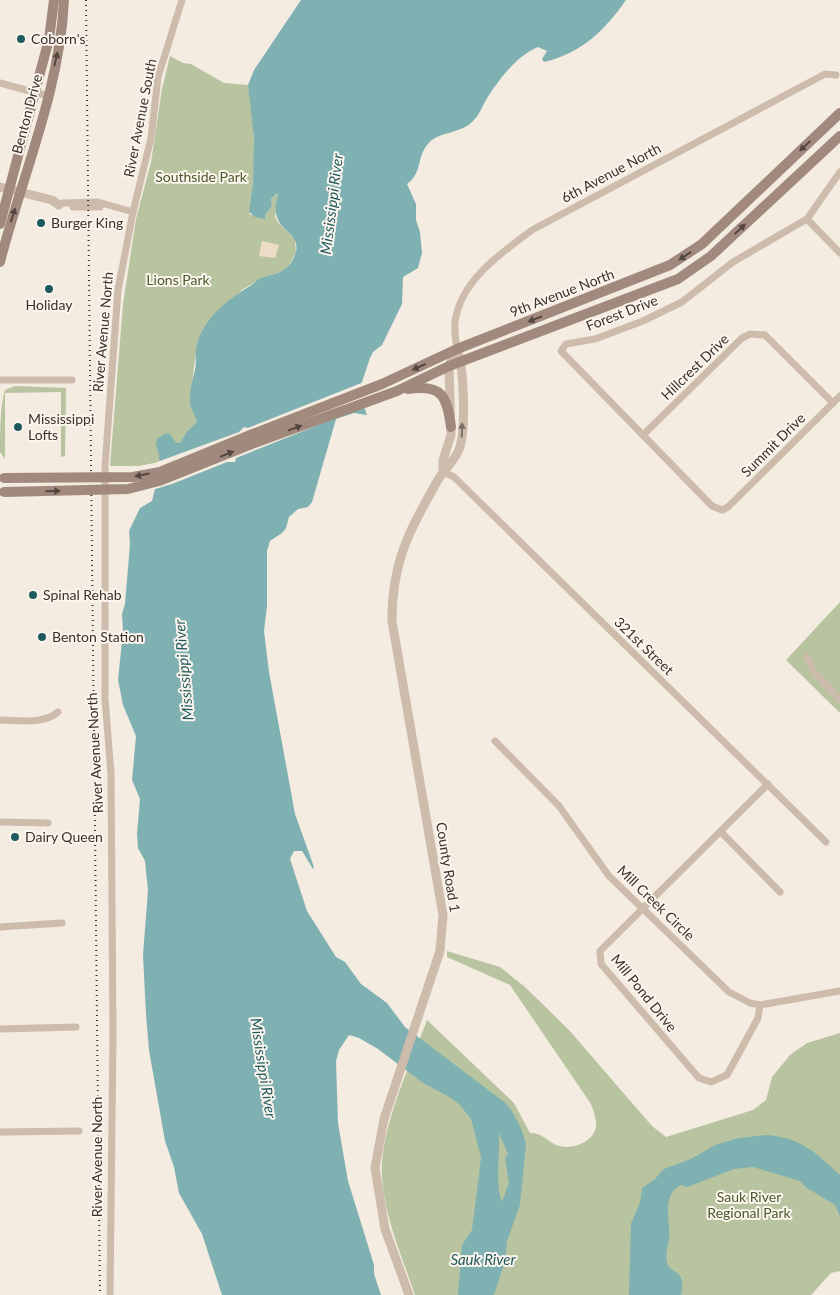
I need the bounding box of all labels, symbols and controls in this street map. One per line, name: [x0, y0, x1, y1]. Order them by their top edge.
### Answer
place label: Coborn's: [31, 30, 86, 47]
marker: Coborn's: [15, 33, 27, 45]
one-way arrow: [52, 51, 60, 66]
street label: River Avenue South: [120, 57, 159, 179]
street label: Benton Drive: [8, 72, 45, 156]
street label: 6th Avenue North: [558, 139, 663, 206]
one-way arrow: [799, 140, 811, 152]
water label: Mississippi River: [316, 152, 346, 255]
park label: Southside Park: [155, 168, 248, 185]
one-way arrow: [9, 207, 17, 222]
place label: Burger King: [51, 214, 123, 231]
marker: Burger King: [35, 217, 47, 229]
one-way arrow: [734, 223, 746, 235]
one-way arrow: [678, 251, 692, 261]
street label: 9th Avenue North: [507, 265, 616, 320]
street label: River Avenue North: [89, 271, 116, 393]
park label: Lions Park: [146, 271, 211, 288]
marker: Holiday: [43, 283, 55, 295]
street label: Forest Drive: [584, 291, 660, 334]
place label: Holiday: [26, 296, 73, 313]
one-way arrow: [528, 315, 542, 323]
street label: Hillcrest Drive: [657, 330, 732, 403]
one-way arrow: [412, 364, 426, 372]
street label: Summit Drive: [737, 409, 808, 480]
place label: Mississippi Lofts: [28, 410, 94, 443]
marker: Mississippi Lofts: [12, 421, 24, 433]
one-way arrow: [458, 421, 466, 437]
one-way arrow: [287, 424, 302, 431]
one-way arrow: [219, 450, 234, 458]
one-way arrow: [133, 472, 149, 480]
one-way arrow: [45, 487, 61, 495]
place label: Spinal Rehab: [43, 586, 122, 603]
marker: Spinal Rehab: [27, 589, 39, 601]
street label: 321st Street: [611, 613, 678, 678]
water label: Mississippi River: [170, 618, 196, 721]
place label: Benton Station: [52, 628, 144, 645]
marker: Benton Station: [36, 631, 48, 643]
street label: River Avenue North: [83, 692, 106, 814]
street label: County Road 1: [433, 821, 464, 913]
place label: Dairy Queen: [25, 828, 103, 845]
marker: Dairy Queen: [9, 831, 21, 843]
street label: Mill Creek Circle: [614, 861, 699, 944]
street label: Mill Pond Drive: [608, 950, 681, 1035]
water label: Mississippi River: [247, 1016, 281, 1120]
street label: River Avenue North: [88, 1097, 105, 1217]
park label: Sauk River Regional Park: [707, 1188, 792, 1221]
water label: Sauk River: [450, 1250, 516, 1268]

